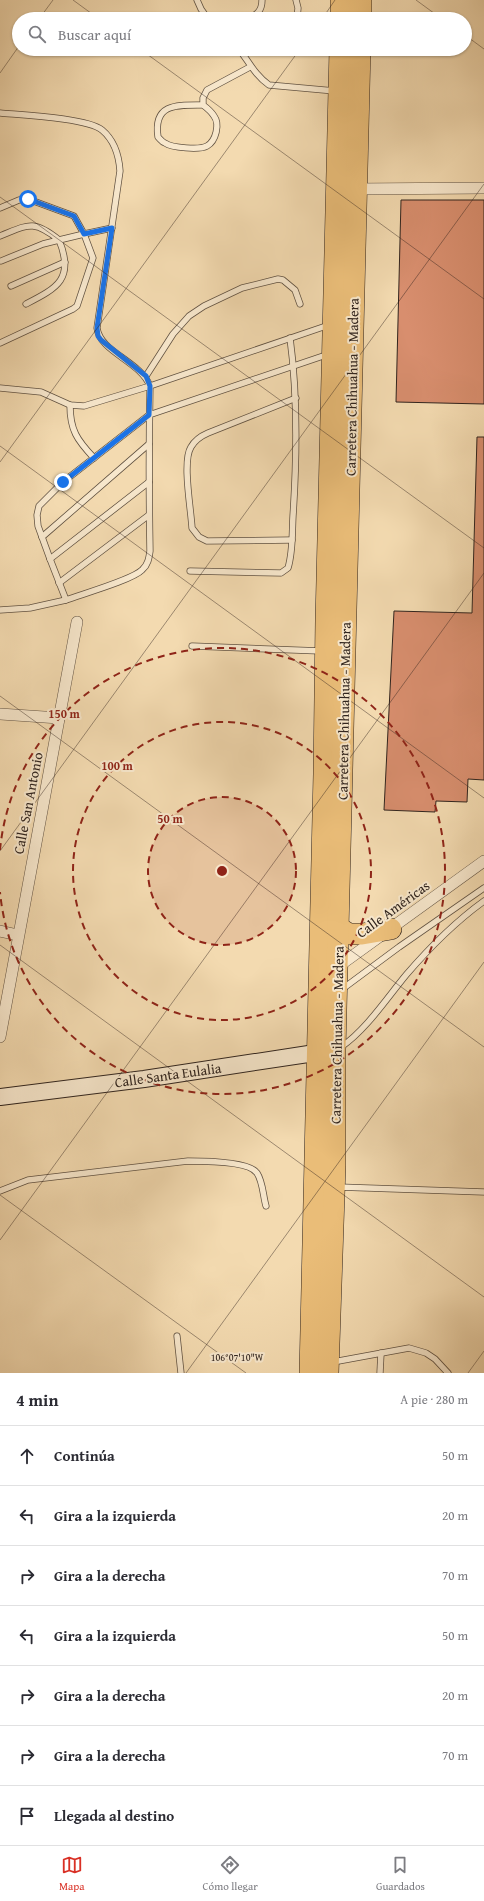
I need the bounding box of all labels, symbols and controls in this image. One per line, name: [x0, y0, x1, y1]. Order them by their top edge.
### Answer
search box: [12, 12, 472, 56]
icon: search: [26, 23, 48, 45]
text: Buscar aquí: [58, 24, 131, 45]
route start: [19, 190, 37, 208]
street label: Carretera Chihuahua - Madera: [340, 298, 364, 476]
route end: [54, 473, 72, 491]
street label: Carretera Chihuahua - Madera: [332, 622, 356, 800]
text: 150 m: [48, 705, 81, 722]
street label: Calle San Antonio: [8, 750, 48, 856]
text: 100 m: [101, 757, 134, 774]
text: 50 m: [157, 810, 183, 827]
centre of rings: [215, 864, 229, 878]
street label: Calle Américas: [352, 876, 434, 942]
street label: Carretera Chihuahua - Madera: [325, 946, 349, 1124]
street label: Calle Santa Eulalia: [113, 1058, 223, 1092]
text: 106°07'10"W: [211, 1350, 264, 1365]
text: 4 min: [16, 1387, 58, 1412]
text: A pie · 280 m: [400, 1390, 468, 1409]
icon: ahead: [16, 1445, 38, 1467]
text: Continúa: [54, 1445, 115, 1466]
text: 50 m: [442, 1446, 468, 1465]
icon: left: [16, 1505, 38, 1527]
text: Gira a la izquierda: [54, 1505, 176, 1526]
text: 20 m: [442, 1506, 468, 1525]
icon: right: [16, 1565, 38, 1587]
text: Gira a la derecha: [54, 1565, 165, 1586]
text: 70 m: [442, 1566, 468, 1585]
icon: left: [16, 1625, 38, 1647]
text: Gira a la izquierda: [54, 1625, 176, 1646]
text: 50 m: [442, 1626, 468, 1645]
icon: right: [16, 1685, 38, 1707]
text: Gira a la derecha: [54, 1685, 165, 1706]
text: 20 m: [442, 1686, 468, 1705]
icon: right: [16, 1745, 38, 1767]
text: Gira a la derecha: [54, 1745, 165, 1766]
text: 70 m: [442, 1746, 468, 1765]
icon: arrive: [16, 1805, 38, 1827]
text: Llegada al destino: [54, 1805, 174, 1826]
tab: Mapa: [59, 1854, 84, 1894]
tab: Cómo llegar: [203, 1854, 258, 1894]
tab: Guardados: [376, 1854, 425, 1894]

